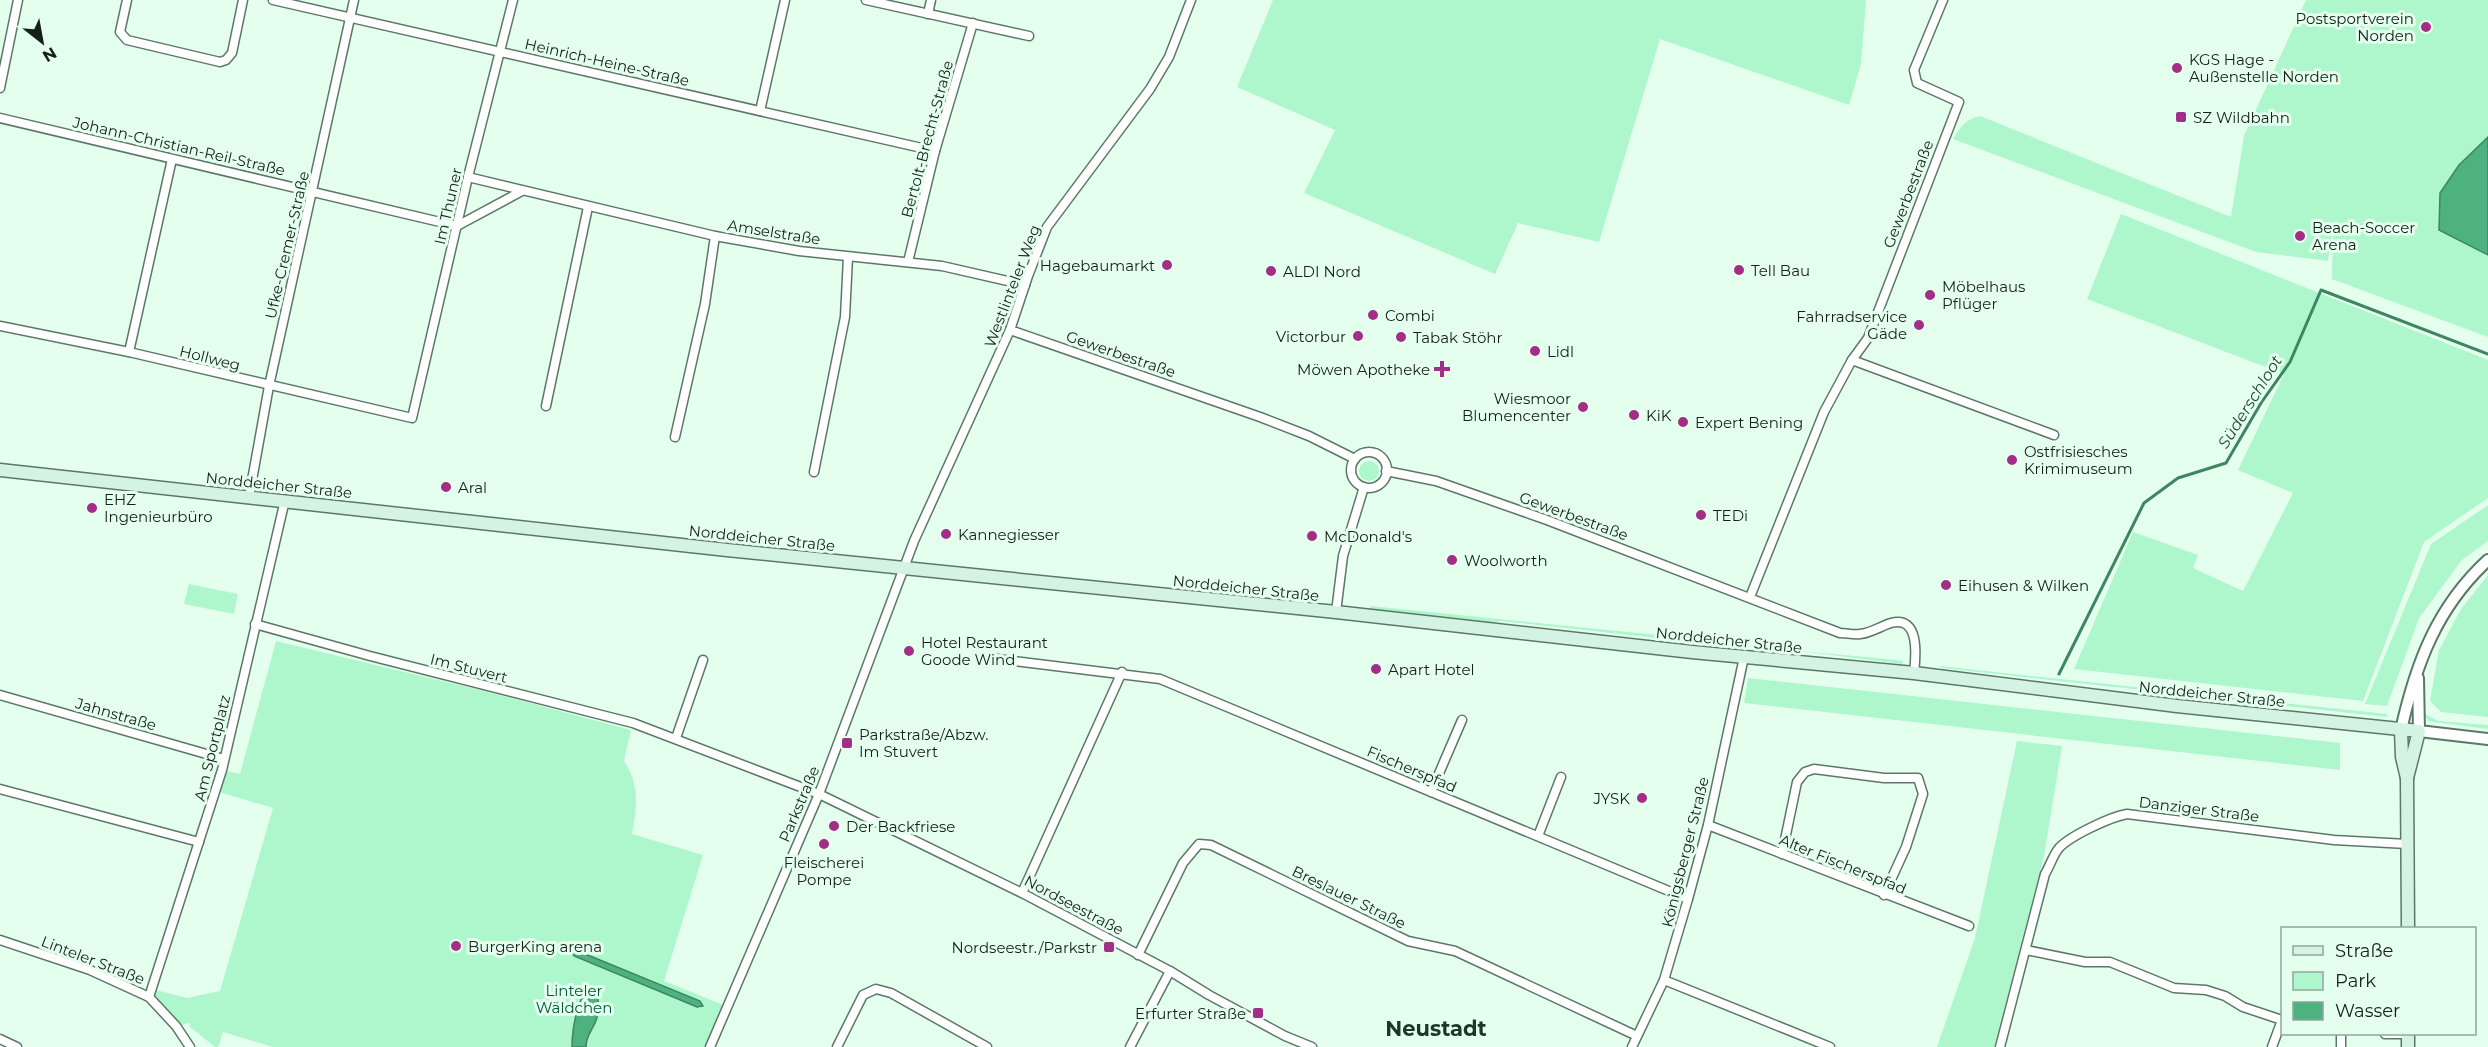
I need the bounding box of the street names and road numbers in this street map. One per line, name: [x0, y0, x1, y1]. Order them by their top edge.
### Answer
street label: Heinrich-Heine-Straße: [523, 34, 691, 90]
street label: Bertolt-Brecht-Straße: [897, 58, 957, 220]
street label: Johann-Christian-Reil-Straße: [70, 112, 287, 180]
street label: Gewerbestraße: [1879, 137, 1937, 251]
street label: Im Thuner: [430, 166, 466, 246]
street label: Ufke-Cremer-Straße: [261, 169, 313, 321]
street label: Amselstraße: [726, 215, 822, 249]
street label: Westlinteler Weg: [980, 222, 1044, 350]
street label: Gewerbestraße: [1064, 326, 1178, 382]
street label: Hollweg: [178, 341, 242, 375]
street label: Norddeicher Straße: [205, 468, 353, 502]
street label: Gewerbestraße: [1517, 488, 1631, 544]
street label: Norddeicher Straße: [688, 521, 836, 555]
street label: Norddeicher Straße: [1172, 571, 1320, 605]
street label: Norddeicher Straße: [1655, 623, 1803, 657]
street label: Im Stuvert: [428, 649, 510, 687]
street label: Norddeicher Straße: [2138, 677, 2286, 711]
street label: Jahnstraße: [72, 693, 159, 735]
street label: Am Sportplatz: [190, 693, 234, 803]
street label: Fischerspfad: [1364, 742, 1460, 796]
street label: Parkstraße: [774, 763, 824, 845]
street label: Königsberger Straße: [1657, 775, 1713, 929]
street label: Danziger Straße: [2138, 792, 2260, 826]
street label: Alter Fischerspfad: [1777, 830, 1909, 898]
street label: Breslauer Straße: [1289, 861, 1409, 933]
street label: Nordseestraße: [1021, 871, 1127, 939]
street label: Linteler Straße: [38, 931, 148, 989]

